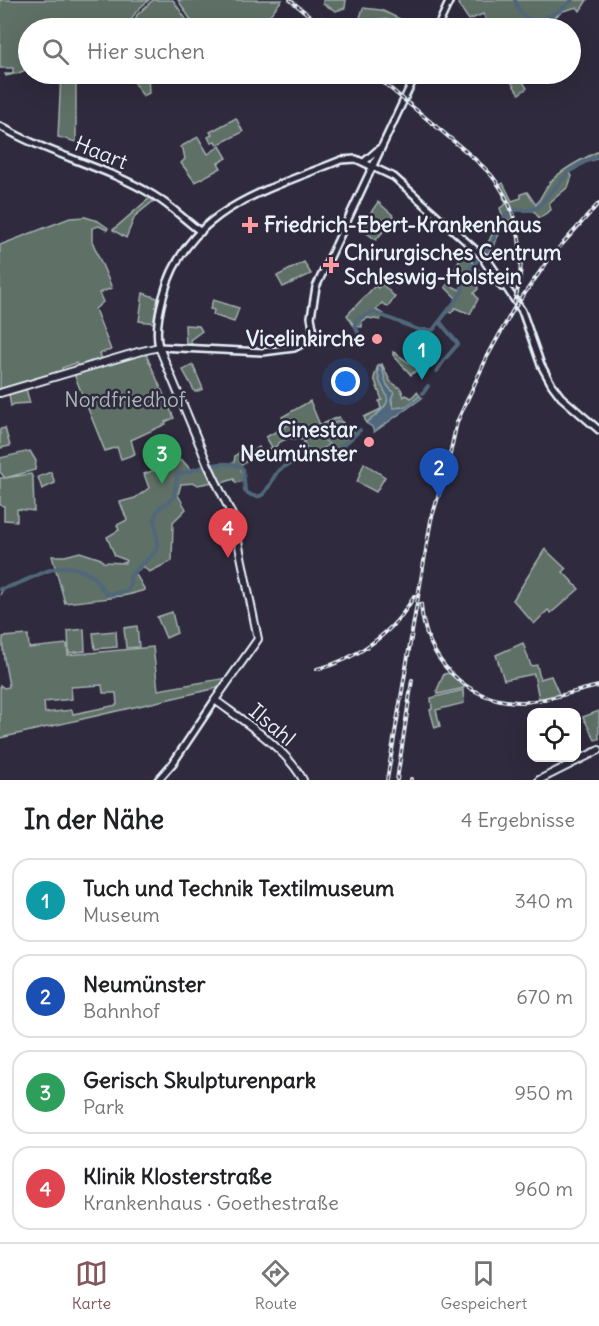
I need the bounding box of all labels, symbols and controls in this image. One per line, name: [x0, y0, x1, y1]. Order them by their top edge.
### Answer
search box: [18, 18, 581, 84]
icon: search: [39, 35, 72, 68]
text: Hier suchen: [87, 37, 205, 65]
street label: Haart: [71, 130, 132, 175]
place label: Friedrich-Ebert-Krankenhaus: [264, 211, 542, 238]
marker: Friedrich-Ebert-Krankenhaus: [241, 216, 259, 234]
place label: Chirurgisches Centrum Schleswig-Holstein: [344, 239, 562, 290]
marker: Chirurgisches Centrum Schleswig-Holstein: [322, 256, 340, 274]
place label: Vicelinkirche: [246, 325, 365, 352]
pin: 1: [402, 330, 442, 380]
marker: Vicelinkirche: [370, 332, 384, 346]
your location: [331, 367, 360, 396]
park label: Nordfriedhof: [64, 386, 187, 413]
place label: Cinestar Neumünster: [240, 416, 357, 467]
pin: 3: [142, 434, 182, 484]
marker: Cinestar Neumünster: [362, 435, 376, 449]
pin: 2: [420, 448, 458, 498]
pin: 4: [208, 508, 248, 558]
street label: Ilsahl: [244, 697, 301, 752]
map controls: [527, 708, 581, 762]
button: locate: [527, 708, 581, 762]
text: In der Nähe: [24, 803, 164, 836]
text: 4 Ergebnisse: [461, 807, 575, 832]
text: Tuch und Technik Textilmuseum: [83, 874, 394, 902]
text: 1: [42, 888, 49, 913]
text: 340 m: [515, 888, 573, 913]
text: Museum: [83, 902, 160, 927]
text: Neumünster: [83, 970, 206, 998]
text: 2: [40, 984, 51, 1009]
text: 670 m: [516, 984, 573, 1009]
text: Bahnhof: [83, 998, 160, 1023]
text: Gerisch Skulpturenpark: [83, 1066, 316, 1094]
text: 3: [40, 1080, 51, 1105]
text: 950 m: [515, 1080, 573, 1105]
text: Park: [83, 1094, 124, 1119]
text: Klinik Klosterstraße: [83, 1162, 272, 1190]
text: 4: [40, 1176, 51, 1201]
text: 960 m: [515, 1176, 573, 1201]
text: Krankenhaus · Goethestraße: [83, 1190, 339, 1215]
tab: Karte: [72, 1257, 111, 1313]
tab: Route: [255, 1257, 297, 1313]
tab: Gespeichert: [440, 1257, 527, 1313]

